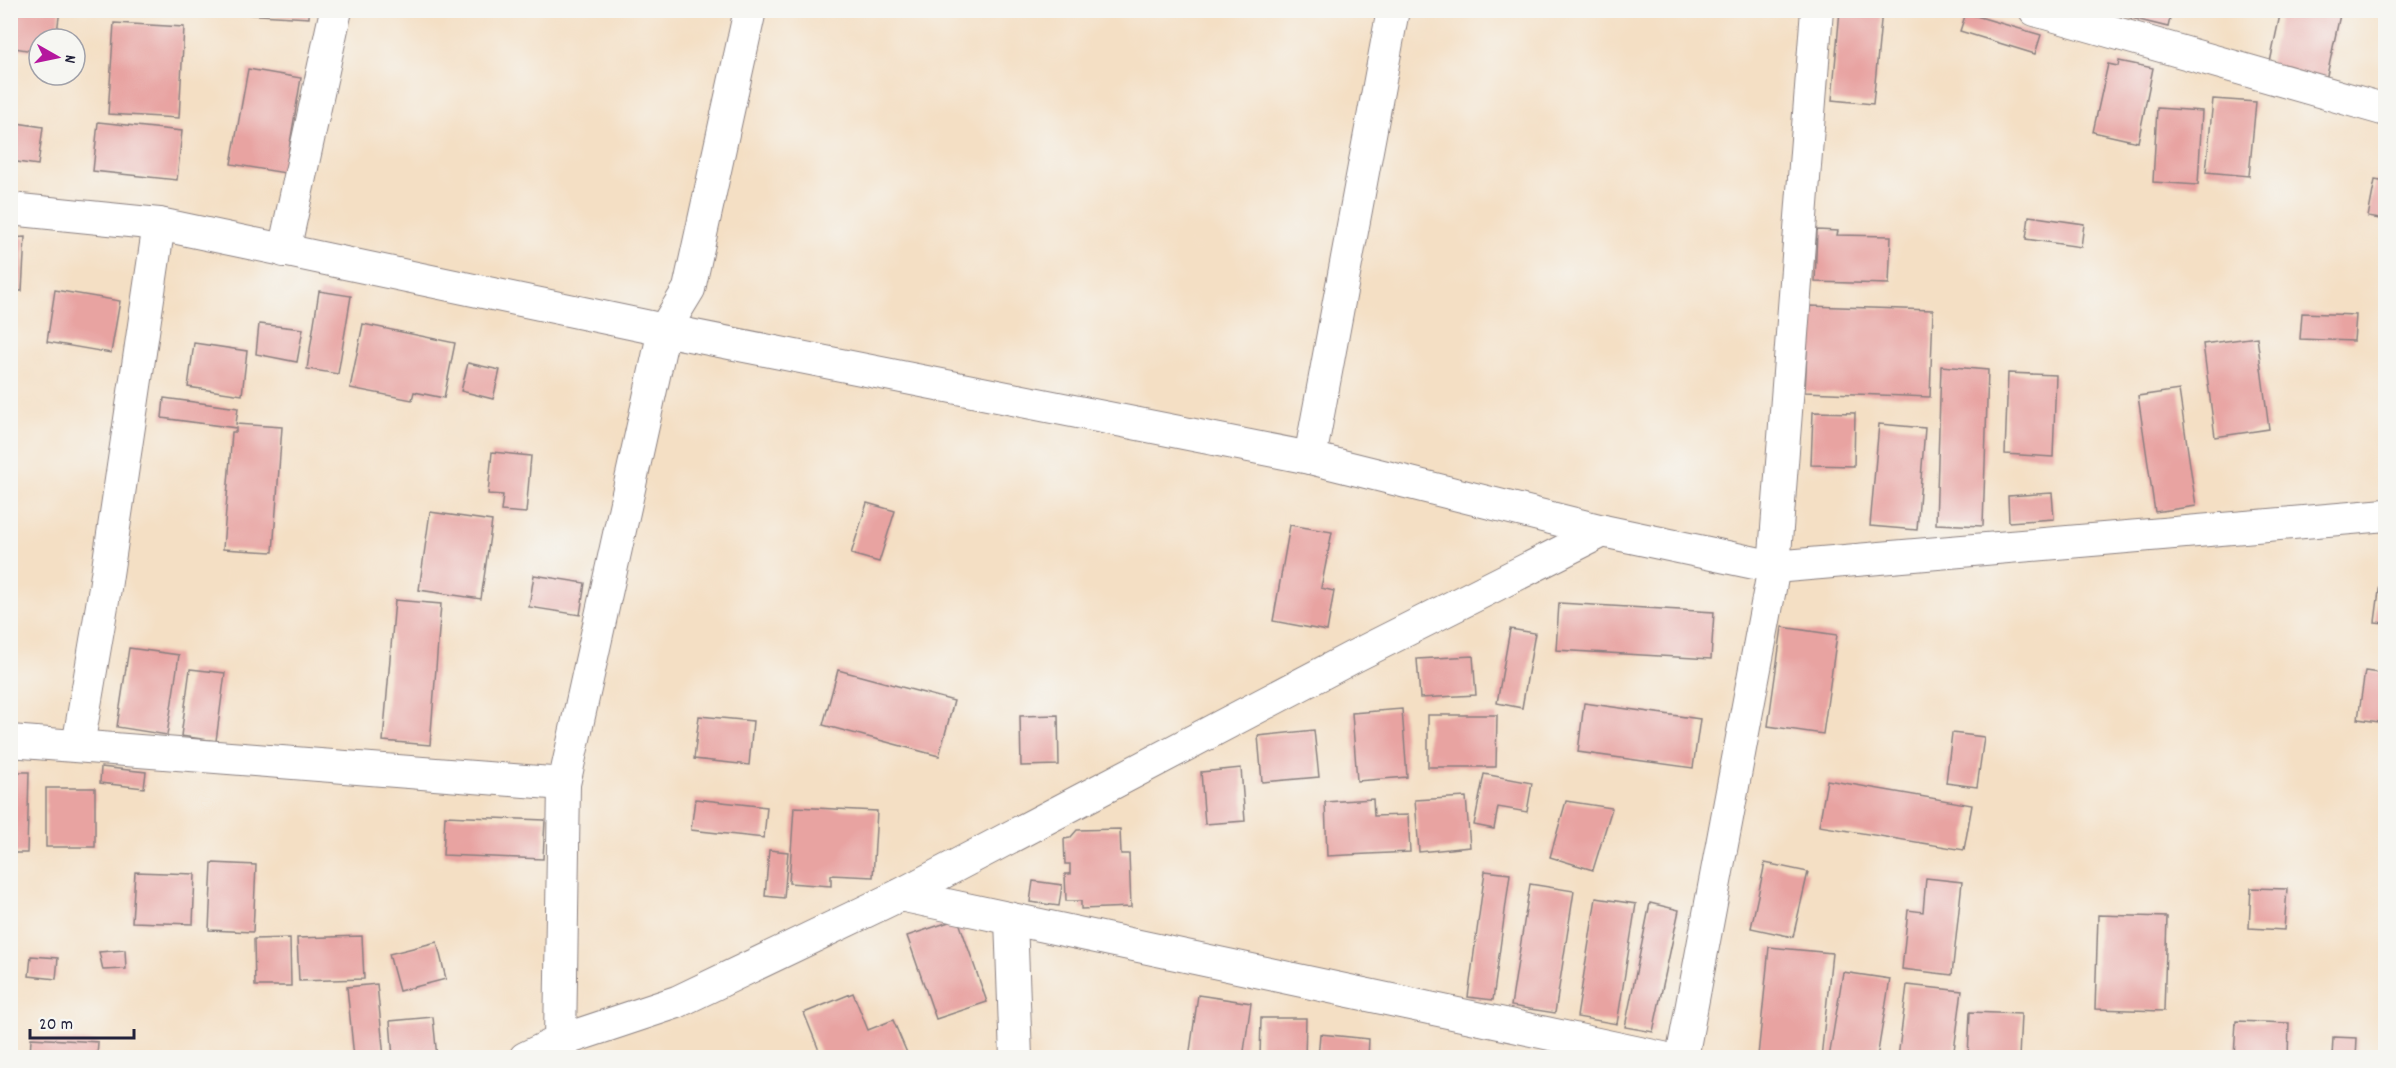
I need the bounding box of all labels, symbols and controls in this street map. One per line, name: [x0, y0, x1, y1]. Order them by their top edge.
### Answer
north arrow: [27, 27, 87, 87]
text: N: [57, 53, 81, 65]
scale bar: [30, 1002, 134, 1040]
text: 20 m: [39, 1013, 73, 1038]

